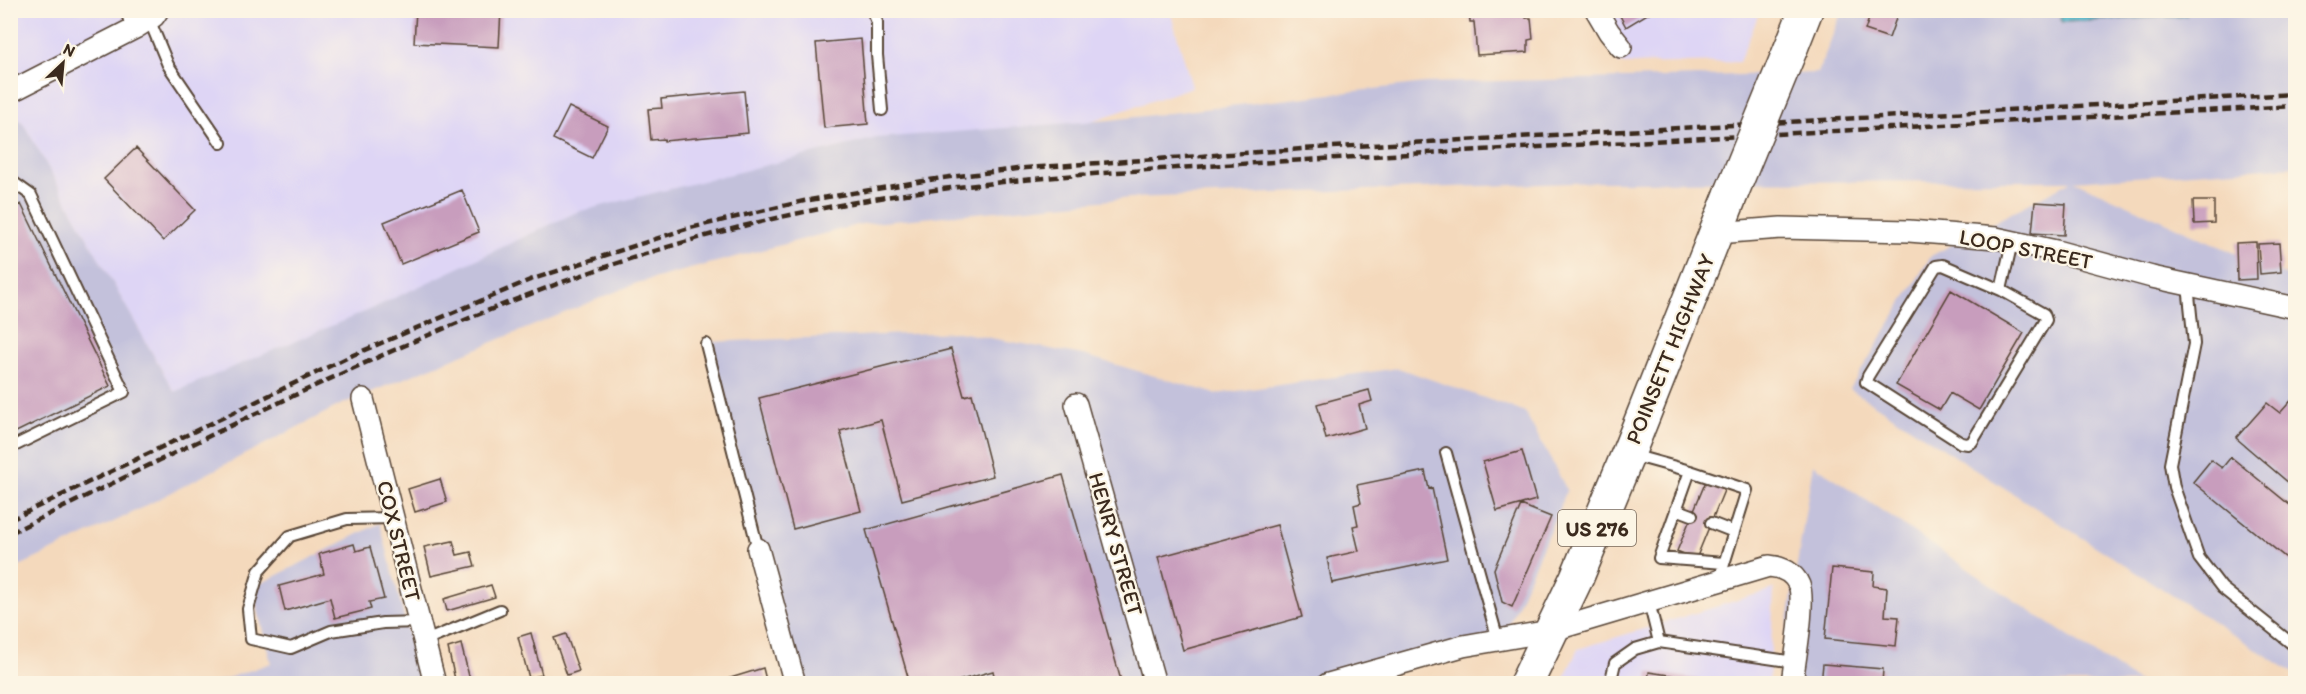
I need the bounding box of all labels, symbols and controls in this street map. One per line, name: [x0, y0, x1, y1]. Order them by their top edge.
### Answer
north arrow: [33, 33, 93, 93]
text: N: [60, 39, 78, 61]
street label: LOOP STREET: [1957, 223, 2096, 275]
street label: POINSETT HIGHWAY: [1620, 250, 1721, 448]
street label: HENRY STREET: [1083, 469, 1150, 620]
street label: COX STREET: [371, 478, 427, 605]
road number: US 276: [1558, 510, 1636, 546]

